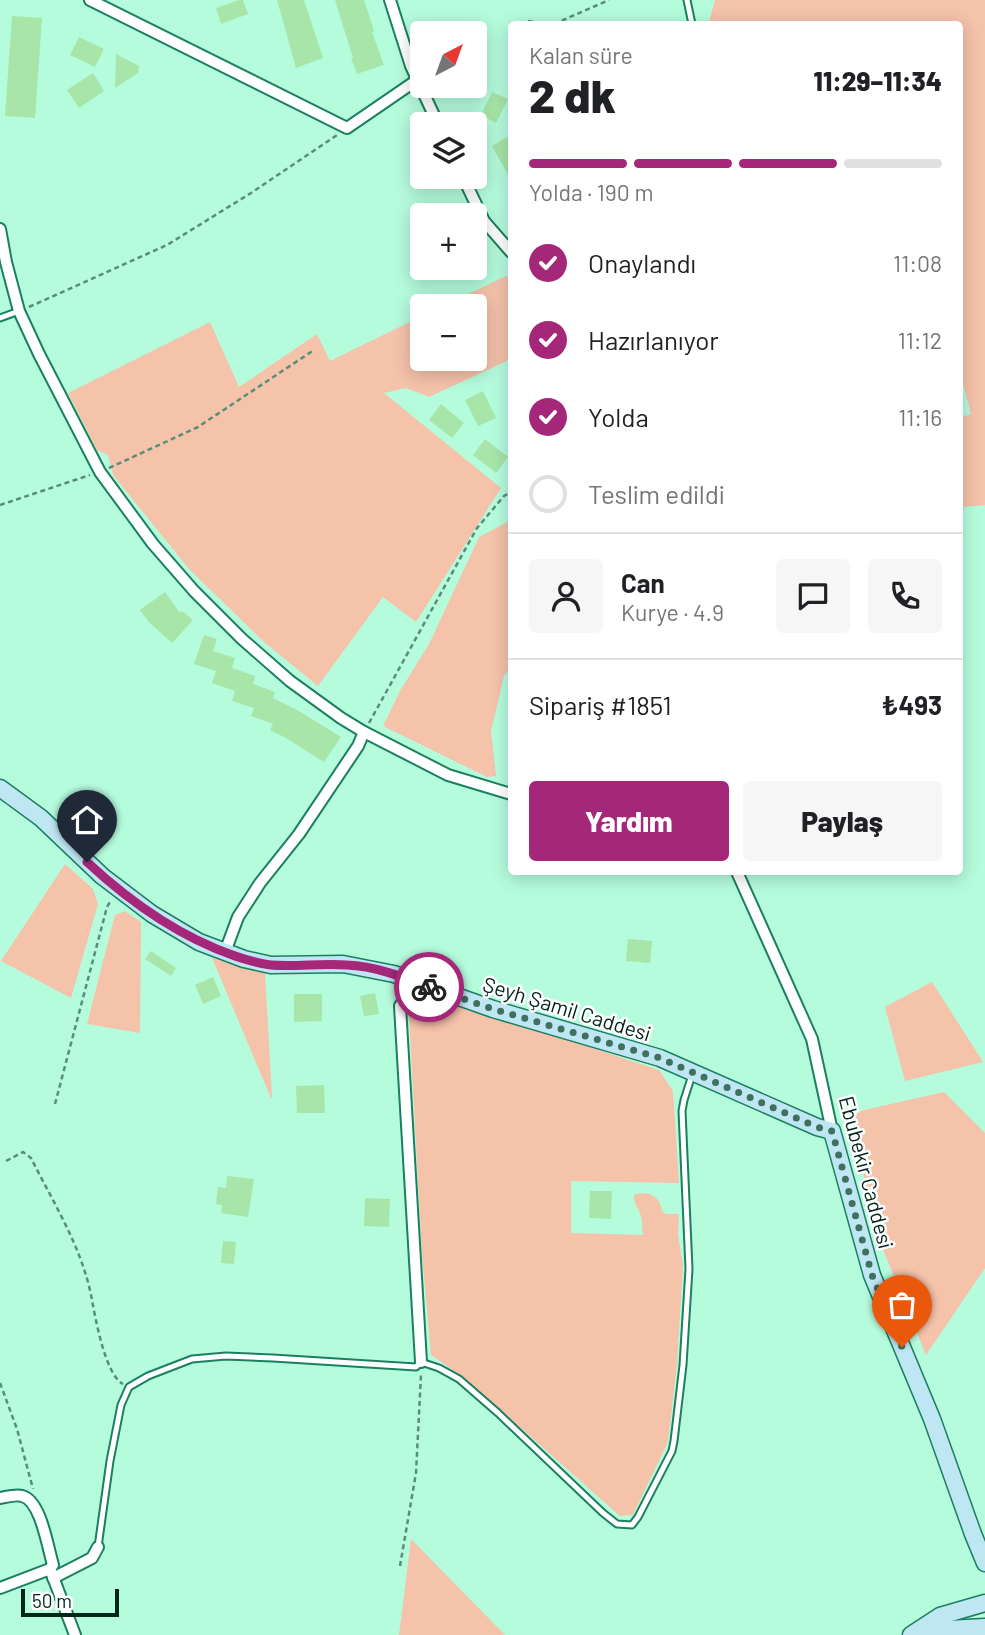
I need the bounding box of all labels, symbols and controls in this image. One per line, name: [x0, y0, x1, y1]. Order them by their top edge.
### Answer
north arrow: [410, 21, 486, 98]
map controls: [410, 21, 487, 371]
text: Kalan süre: [529, 41, 633, 69]
text: 11:29–11:34: [813, 65, 942, 96]
text: 2 dk: [529, 67, 616, 122]
button: layers: [410, 112, 487, 189]
text: Yolda · 190 m: [529, 178, 653, 206]
button: +: [410, 203, 487, 280]
icon: check: [529, 244, 567, 282]
text: Onaylandı: [588, 247, 696, 278]
text: 11:08: [893, 249, 942, 277]
button: −: [410, 294, 487, 371]
icon: check: [529, 321, 567, 359]
text: Hazırlanıyor: [588, 324, 719, 355]
text: 11:12: [898, 326, 942, 354]
icon: check: [529, 398, 567, 436]
text: Yolda: [588, 401, 649, 432]
text: 11:16: [898, 403, 942, 431]
text: Teslim edildi: [588, 478, 725, 509]
button: person: [529, 559, 603, 633]
button: chat: [776, 559, 850, 633]
button: phone: [868, 559, 942, 633]
text: Can: [621, 567, 665, 598]
text: Kurye · 4.9: [621, 598, 724, 626]
text: Sipariş #1851: [529, 689, 672, 720]
text: ₺493: [882, 689, 942, 720]
button: Yardım: [529, 781, 729, 861]
button: Paylaş: [743, 781, 942, 861]
pin: [57, 790, 117, 862]
icon: home: [68, 801, 106, 839]
courier: [394, 952, 464, 1022]
icon: bike: [410, 968, 448, 1006]
street label: Şeyh Şamil Caddesi: [480, 971, 654, 1045]
street label: Ebubekir Caddesi: [835, 1093, 899, 1251]
pin: [872, 1275, 932, 1347]
icon: bag: [883, 1286, 921, 1324]
scale bar: [21, 1586, 119, 1618]
text: 50 m: [32, 1589, 72, 1612]

